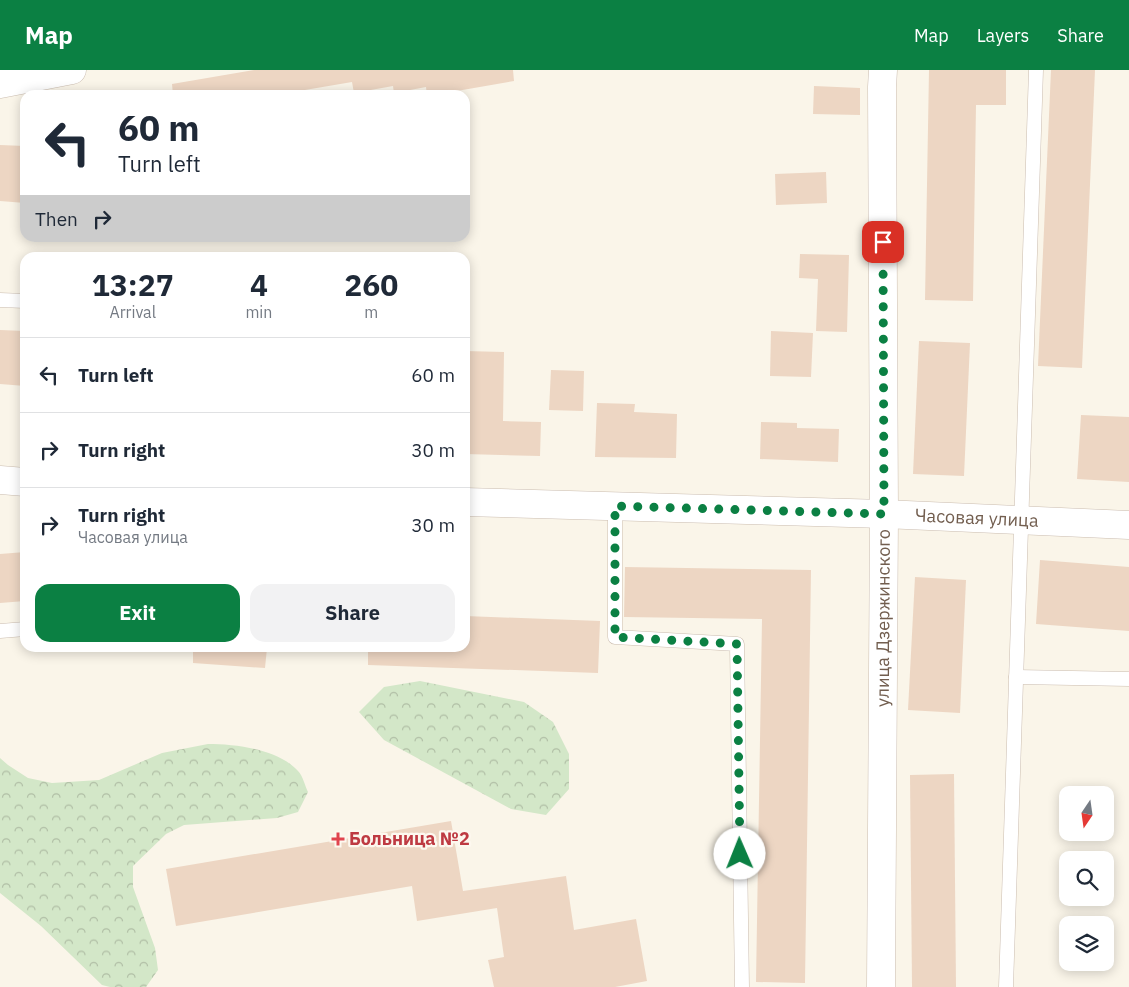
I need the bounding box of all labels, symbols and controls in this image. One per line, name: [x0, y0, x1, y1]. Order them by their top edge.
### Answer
text: Map: [25, 19, 73, 51]
text: Map: [914, 24, 949, 47]
text: Layers: [977, 24, 1029, 47]
text: Share: [1057, 24, 1104, 47]
text: 60 m: [118, 105, 200, 151]
icon: left: [35, 110, 100, 175]
text: Turn left: [118, 149, 201, 178]
icon: right: [88, 205, 116, 233]
text: Then: [35, 207, 78, 231]
pin: [862, 221, 904, 263]
icon: arrive: [869, 228, 897, 256]
text: 13:27: [92, 265, 174, 304]
text: 4: [250, 265, 268, 304]
text: 260: [344, 265, 398, 304]
text: Arrival: [109, 302, 156, 322]
text: min: [245, 302, 272, 322]
text: m: [364, 302, 378, 322]
icon: left: [35, 361, 63, 389]
text: Turn left: [78, 363, 154, 387]
text: 60 m: [411, 363, 455, 387]
icon: right: [35, 436, 63, 464]
text: Turn right: [78, 438, 165, 462]
text: 30 m: [411, 438, 455, 462]
text: Turn right: [78, 503, 165, 527]
street label: Часовая улица: [914, 503, 1039, 532]
icon: right: [35, 511, 63, 539]
text: 30 m: [411, 513, 455, 537]
text: Часовая улица: [78, 527, 188, 547]
street label: улица Дзержинского: [871, 529, 895, 707]
button: Exit: [35, 584, 240, 642]
button: Share: [250, 584, 455, 642]
north arrow: [1059, 786, 1114, 841]
map controls: [1059, 786, 1114, 971]
place label: Больница №2: [349, 827, 470, 850]
position arrow: [713, 827, 765, 879]
marker: Больница №2: [331, 832, 345, 846]
button: search: [1059, 851, 1114, 906]
button: layers: [1059, 916, 1114, 971]

